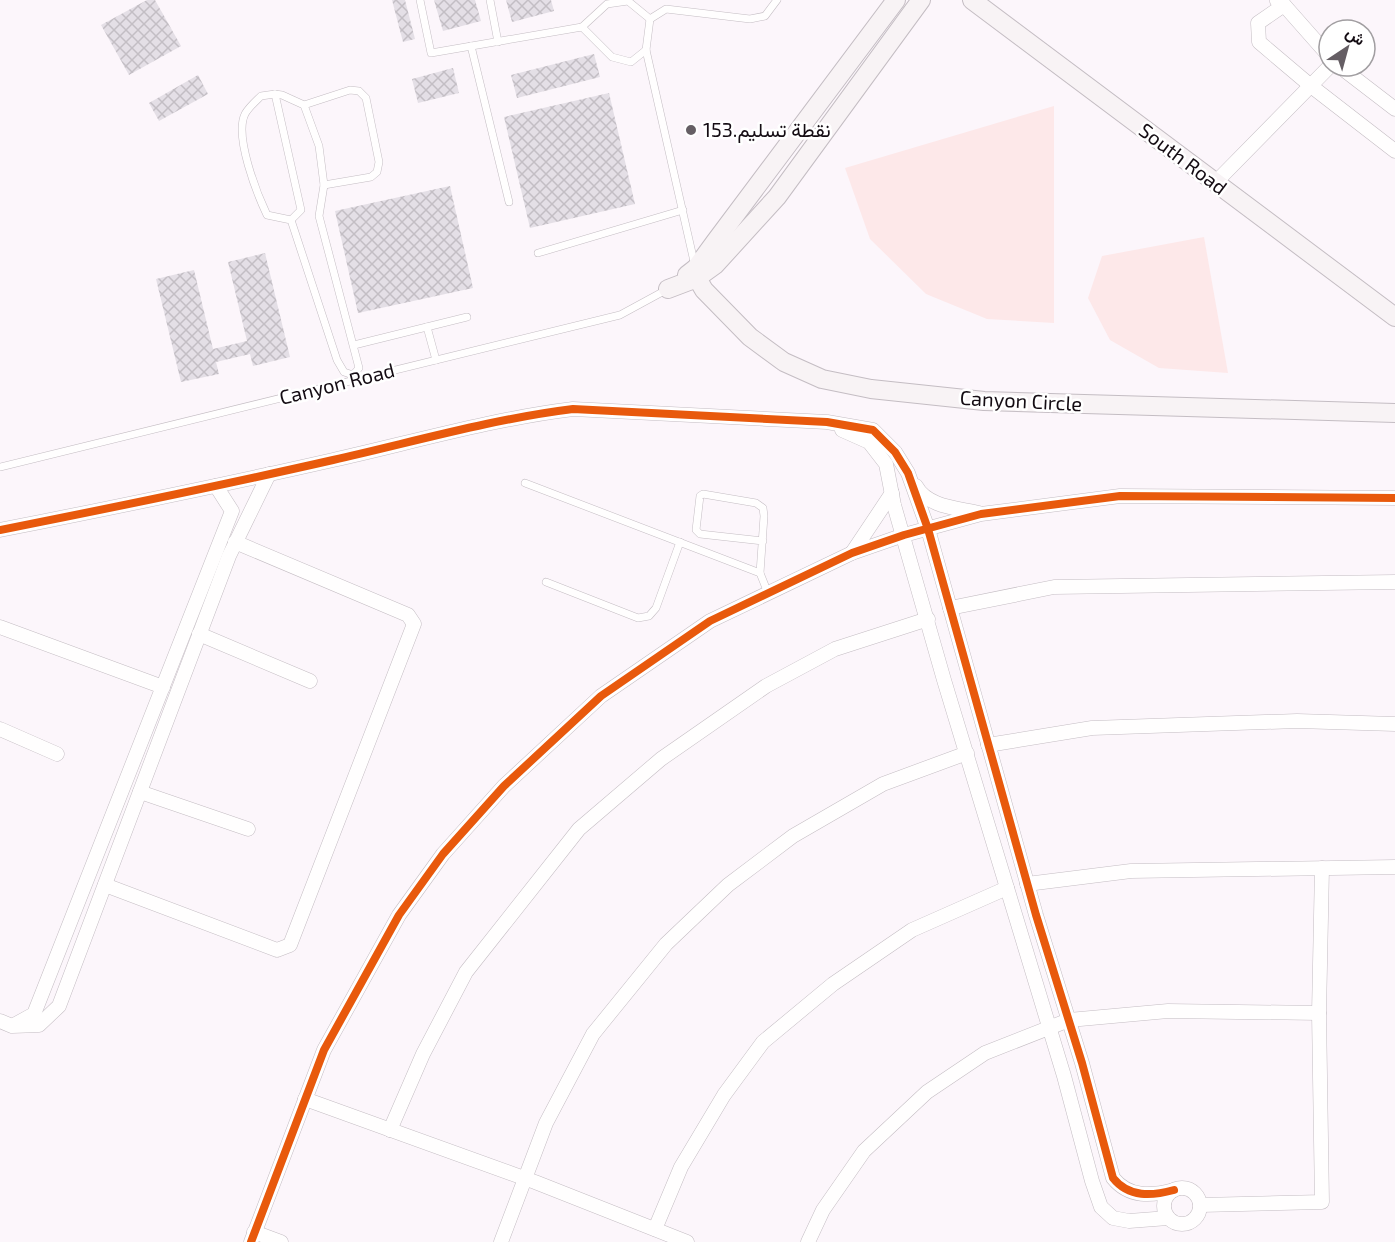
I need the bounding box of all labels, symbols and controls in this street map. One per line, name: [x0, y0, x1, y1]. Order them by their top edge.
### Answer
north arrow: [1317, 18, 1377, 78]
text: ش: [1342, 22, 1369, 50]
place label: نقطة تسليم.153: [703, 117, 831, 143]
street label: South Road: [1135, 117, 1232, 199]
marker: نقطة تسليم.153: [684, 123, 698, 137]
street label: Canyon Road: [277, 357, 397, 409]
street label: Canyon Circle: [959, 385, 1083, 415]

